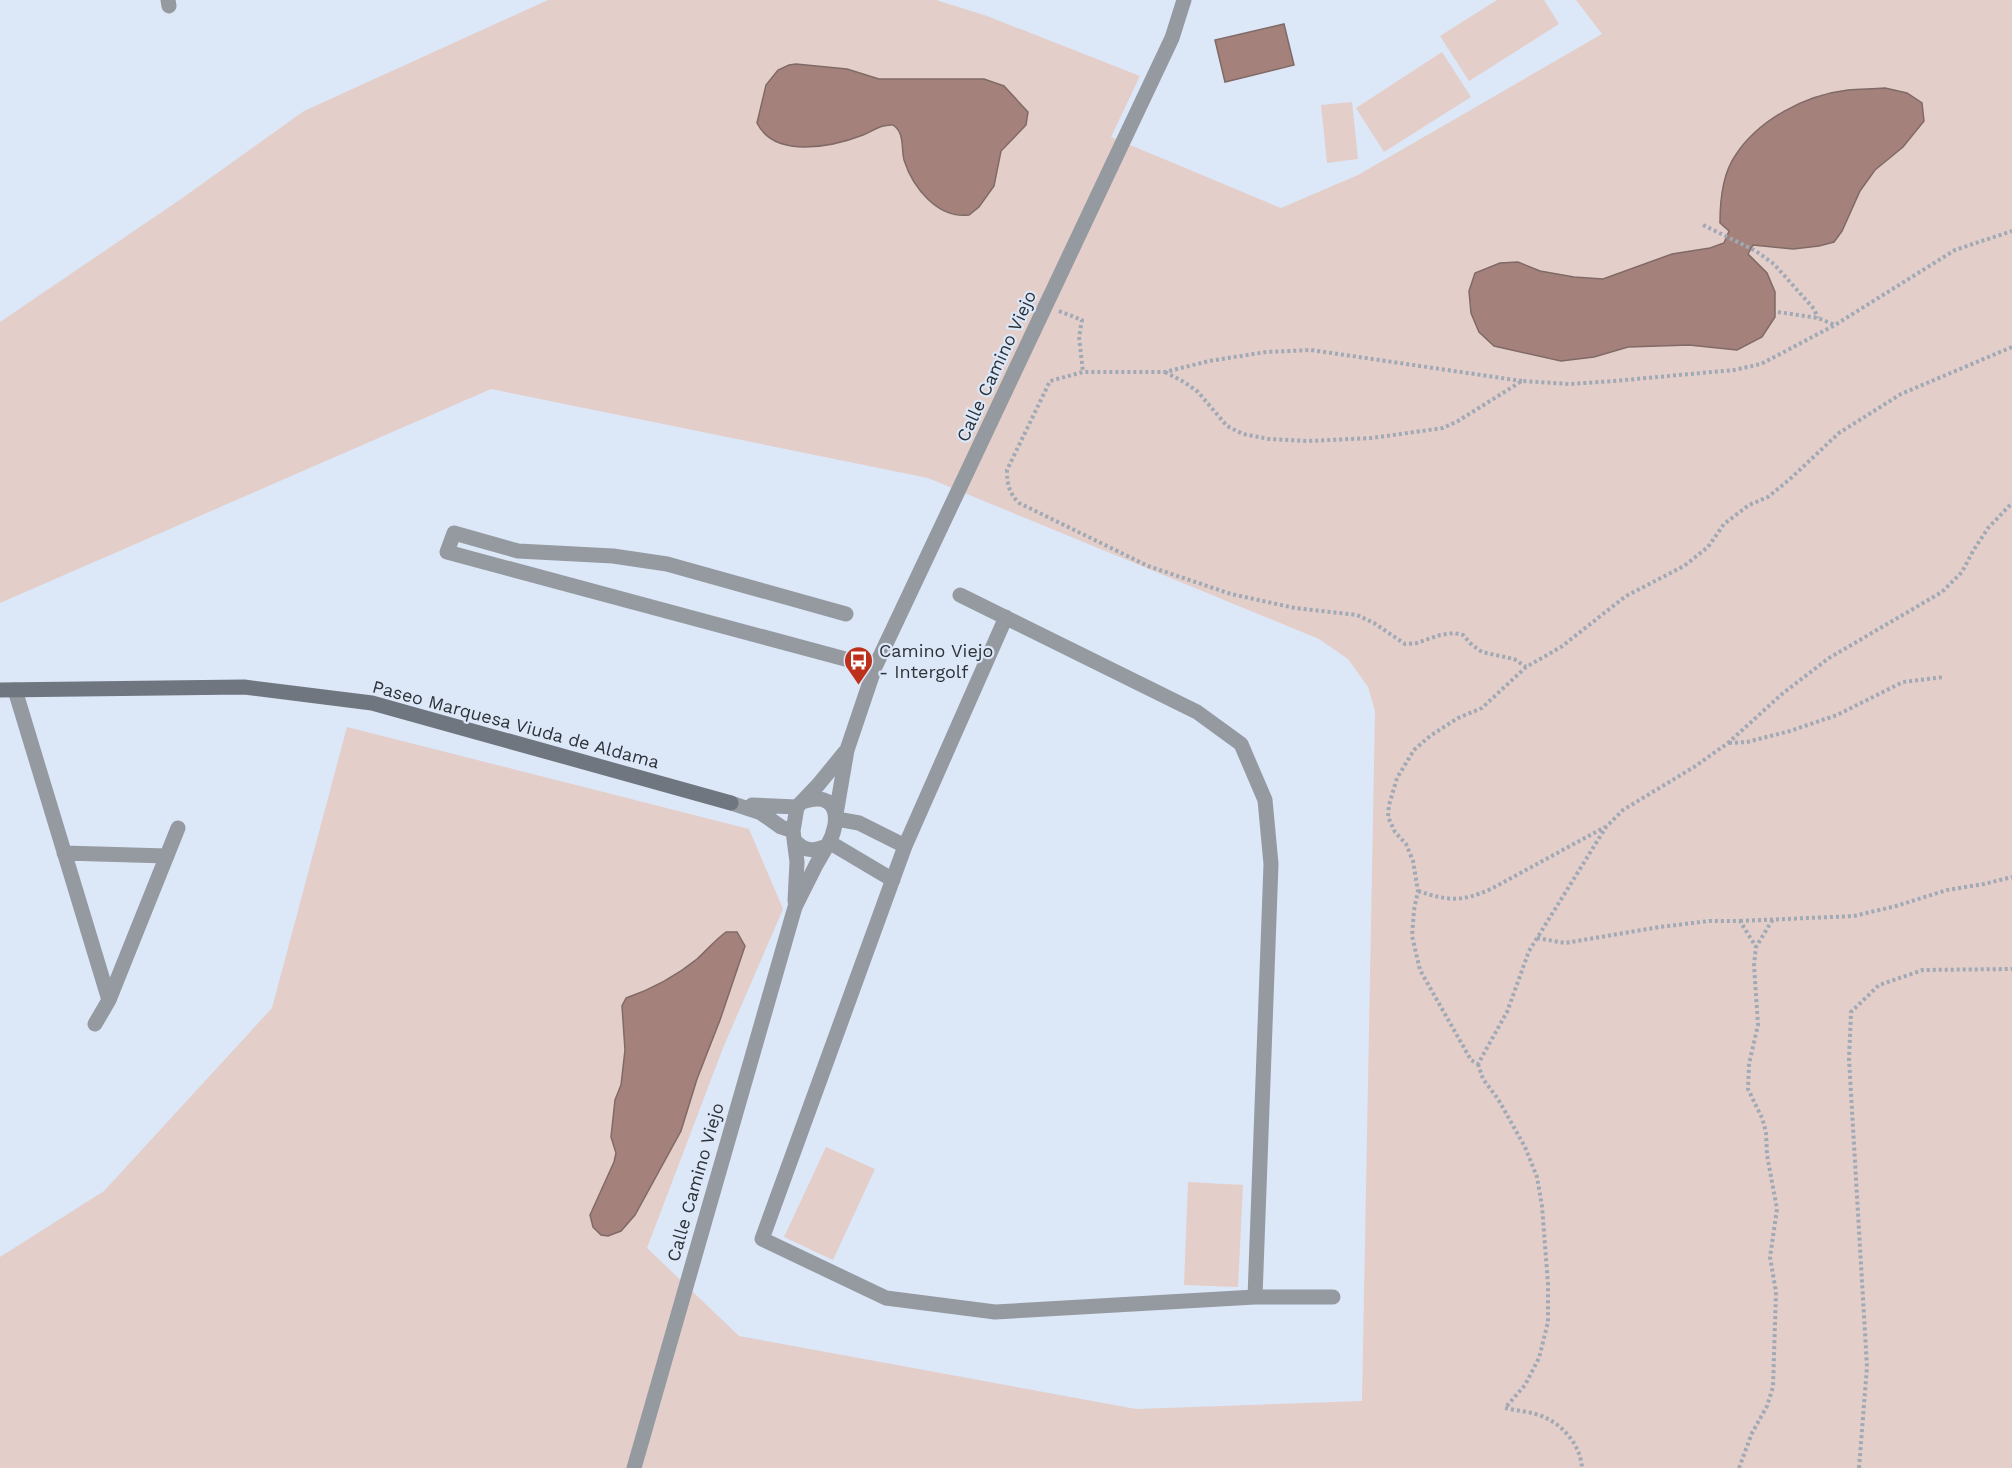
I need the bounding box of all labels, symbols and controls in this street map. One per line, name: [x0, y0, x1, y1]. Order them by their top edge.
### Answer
street label: Calle Camino Viejo: [952, 287, 1040, 445]
place label: Camino Viejo - Intergolf: [879, 640, 993, 682]
bus stop icon: Camino Viejo - Intergolf: [842, 644, 874, 686]
street label: Paseo Marquesa Viuda de Aldama: [370, 676, 662, 772]
street label: Calle Camino Viejo: [662, 1100, 728, 1264]

